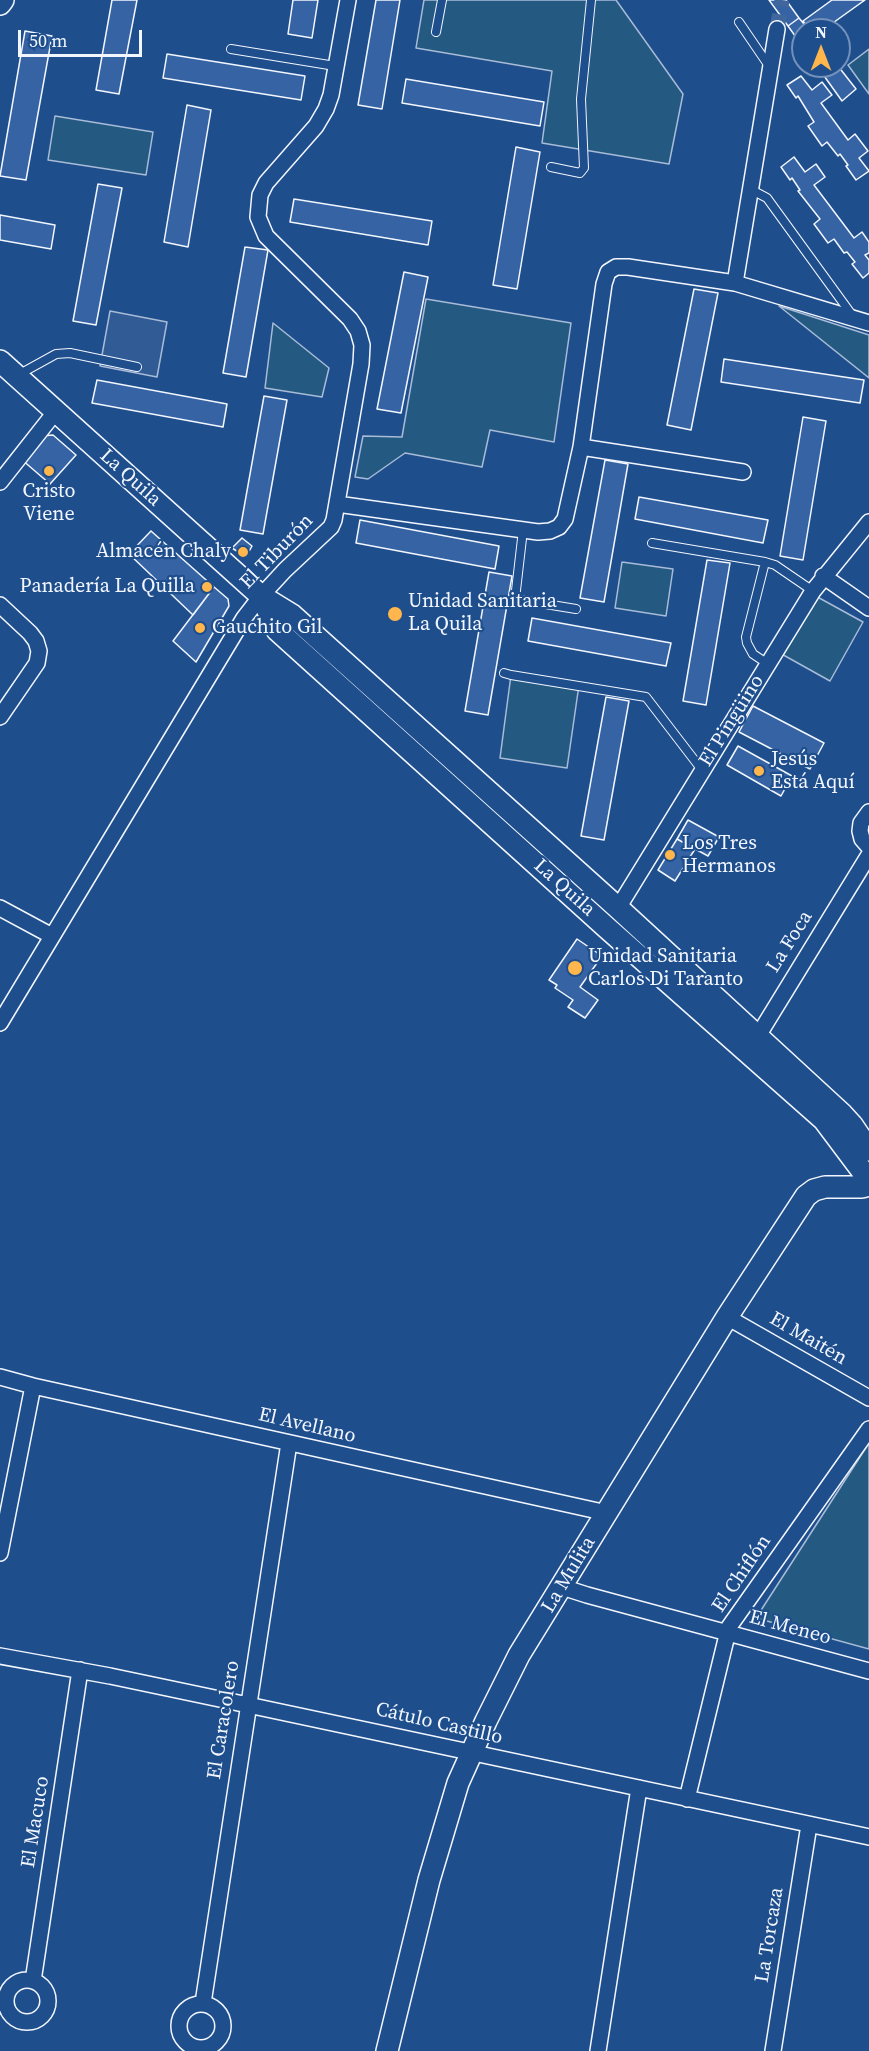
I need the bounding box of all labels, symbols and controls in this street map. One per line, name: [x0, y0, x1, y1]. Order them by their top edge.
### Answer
scale bar: [21, 18, 146, 56]
north arrow: [791, 18, 851, 78]
text: N: [815, 21, 827, 43]
text: 50 m: [29, 28, 67, 53]
street label: La Quila: [94, 444, 166, 512]
marker: Cristo Viene: [42, 464, 56, 478]
place label: Cristo Viene: [22, 480, 76, 527]
street label: El Tiburón: [235, 509, 319, 595]
place label: Almacén Chaly: [96, 540, 231, 564]
marker: Almacén Chaly: [236, 545, 250, 559]
place label: Panadería La Quilla: [20, 575, 195, 599]
marker: Panadería La Quilla: [200, 580, 214, 594]
place label: Unidad Sanitaria La Quila: [408, 590, 557, 637]
marker: Unidad Sanitaria La Quila: [386, 605, 404, 623]
place label: Gauchito Gil: [212, 616, 322, 640]
marker: Gauchito Gil: [193, 621, 207, 635]
street label: El Pingüino: [694, 671, 770, 771]
place label: Jesús Está Aquí: [771, 748, 855, 795]
marker: Jesús Está Aquí: [752, 764, 766, 778]
place label: Los Tres Hermanos: [682, 832, 776, 879]
marker: Los Tres Hermanos: [663, 848, 677, 862]
street label: La Quila: [528, 854, 600, 922]
street label: La Foca: [762, 907, 818, 977]
place label: Unidad Sanitaria Carlos Di Taranto: [588, 945, 743, 992]
marker: Unidad Sanitaria Carlos Di Taranto: [566, 959, 584, 977]
street label: El Maitén: [765, 1307, 851, 1371]
street label: El Avellano: [256, 1403, 358, 1449]
street label: El Chiflón: [707, 1531, 777, 1617]
street label: La Mulita: [537, 1533, 601, 1617]
street label: El Meneo: [746, 1606, 834, 1650]
street label: El Caracolero: [203, 1659, 245, 1781]
street label: Cátulo Castillo: [373, 1698, 505, 1750]
street label: El Macuco: [17, 1774, 55, 1870]
street label: La Torcaza: [751, 1886, 789, 1984]

